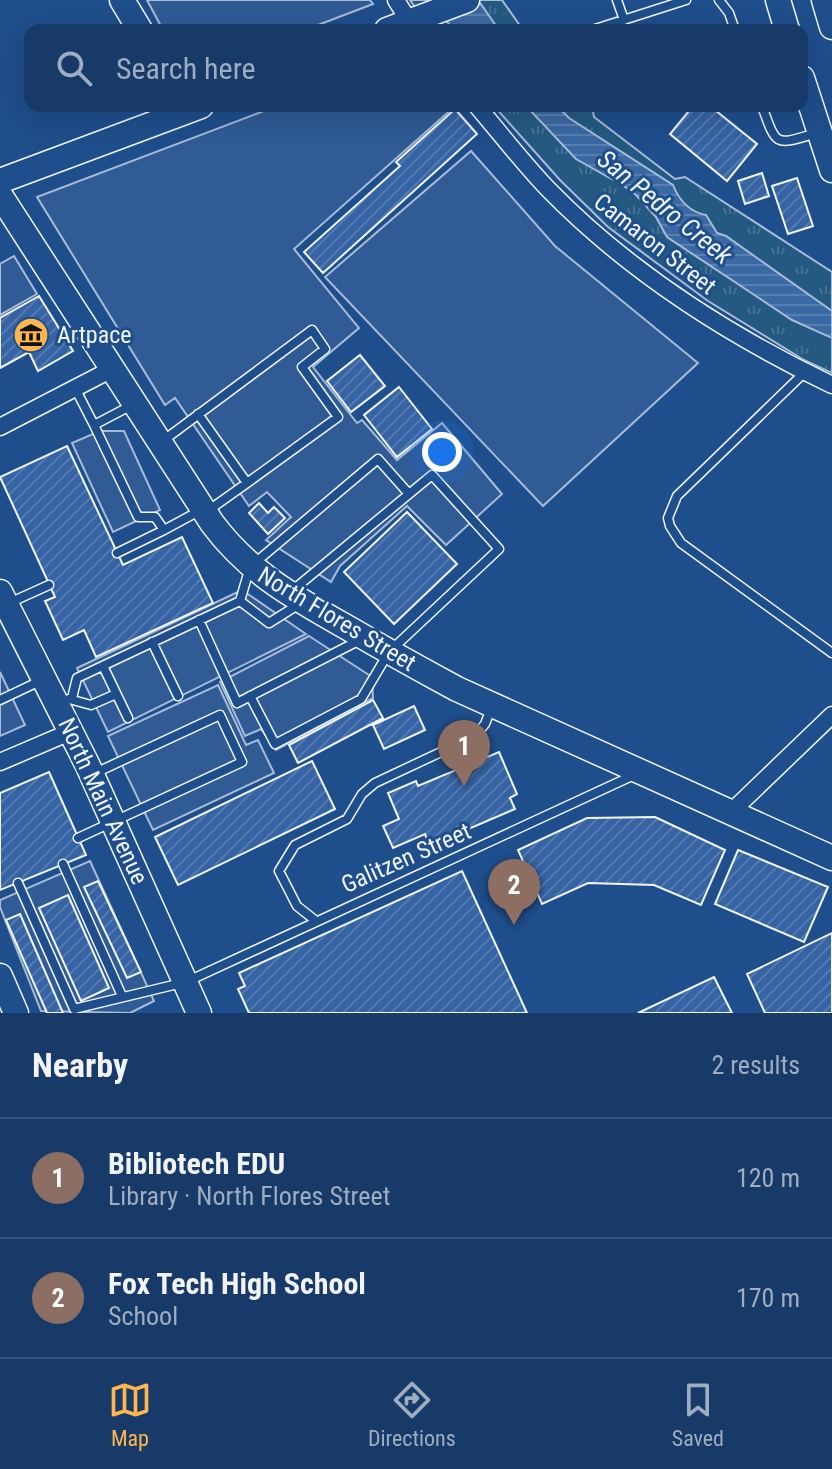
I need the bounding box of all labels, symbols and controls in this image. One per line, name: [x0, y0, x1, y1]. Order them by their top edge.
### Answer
search box: [24, 24, 808, 112]
icon: search: [52, 46, 96, 90]
text: Search here: [116, 51, 256, 86]
water label: San Pedro Creek: [592, 144, 739, 271]
street label: Camaron Street: [588, 188, 722, 300]
museum icon: Artpace: [12, 316, 50, 354]
place label: Artpace: [57, 321, 132, 349]
your location: [422, 432, 462, 472]
street label: North Flores Street: [253, 561, 421, 677]
street label: North Main Avenue: [52, 713, 154, 889]
pin: 1: [438, 720, 490, 786]
street label: Galitzen Street: [337, 817, 475, 899]
pin: 2: [488, 859, 540, 925]
text: Nearby: [32, 1045, 128, 1085]
text: 2 results: [711, 1050, 800, 1080]
text: Bibliotech EDU: [108, 1146, 285, 1181]
text: 1: [51, 1163, 65, 1193]
text: 120 m: [736, 1163, 800, 1193]
text: Library · North Flores Street: [108, 1181, 390, 1211]
text: Fox Tech High School: [108, 1266, 366, 1301]
text: 2: [51, 1283, 65, 1313]
text: 170 m: [736, 1283, 800, 1313]
text: School: [108, 1301, 178, 1331]
tab: Map: [108, 1378, 152, 1451]
tab: Directions: [368, 1378, 456, 1451]
tab: Saved: [672, 1378, 724, 1451]

